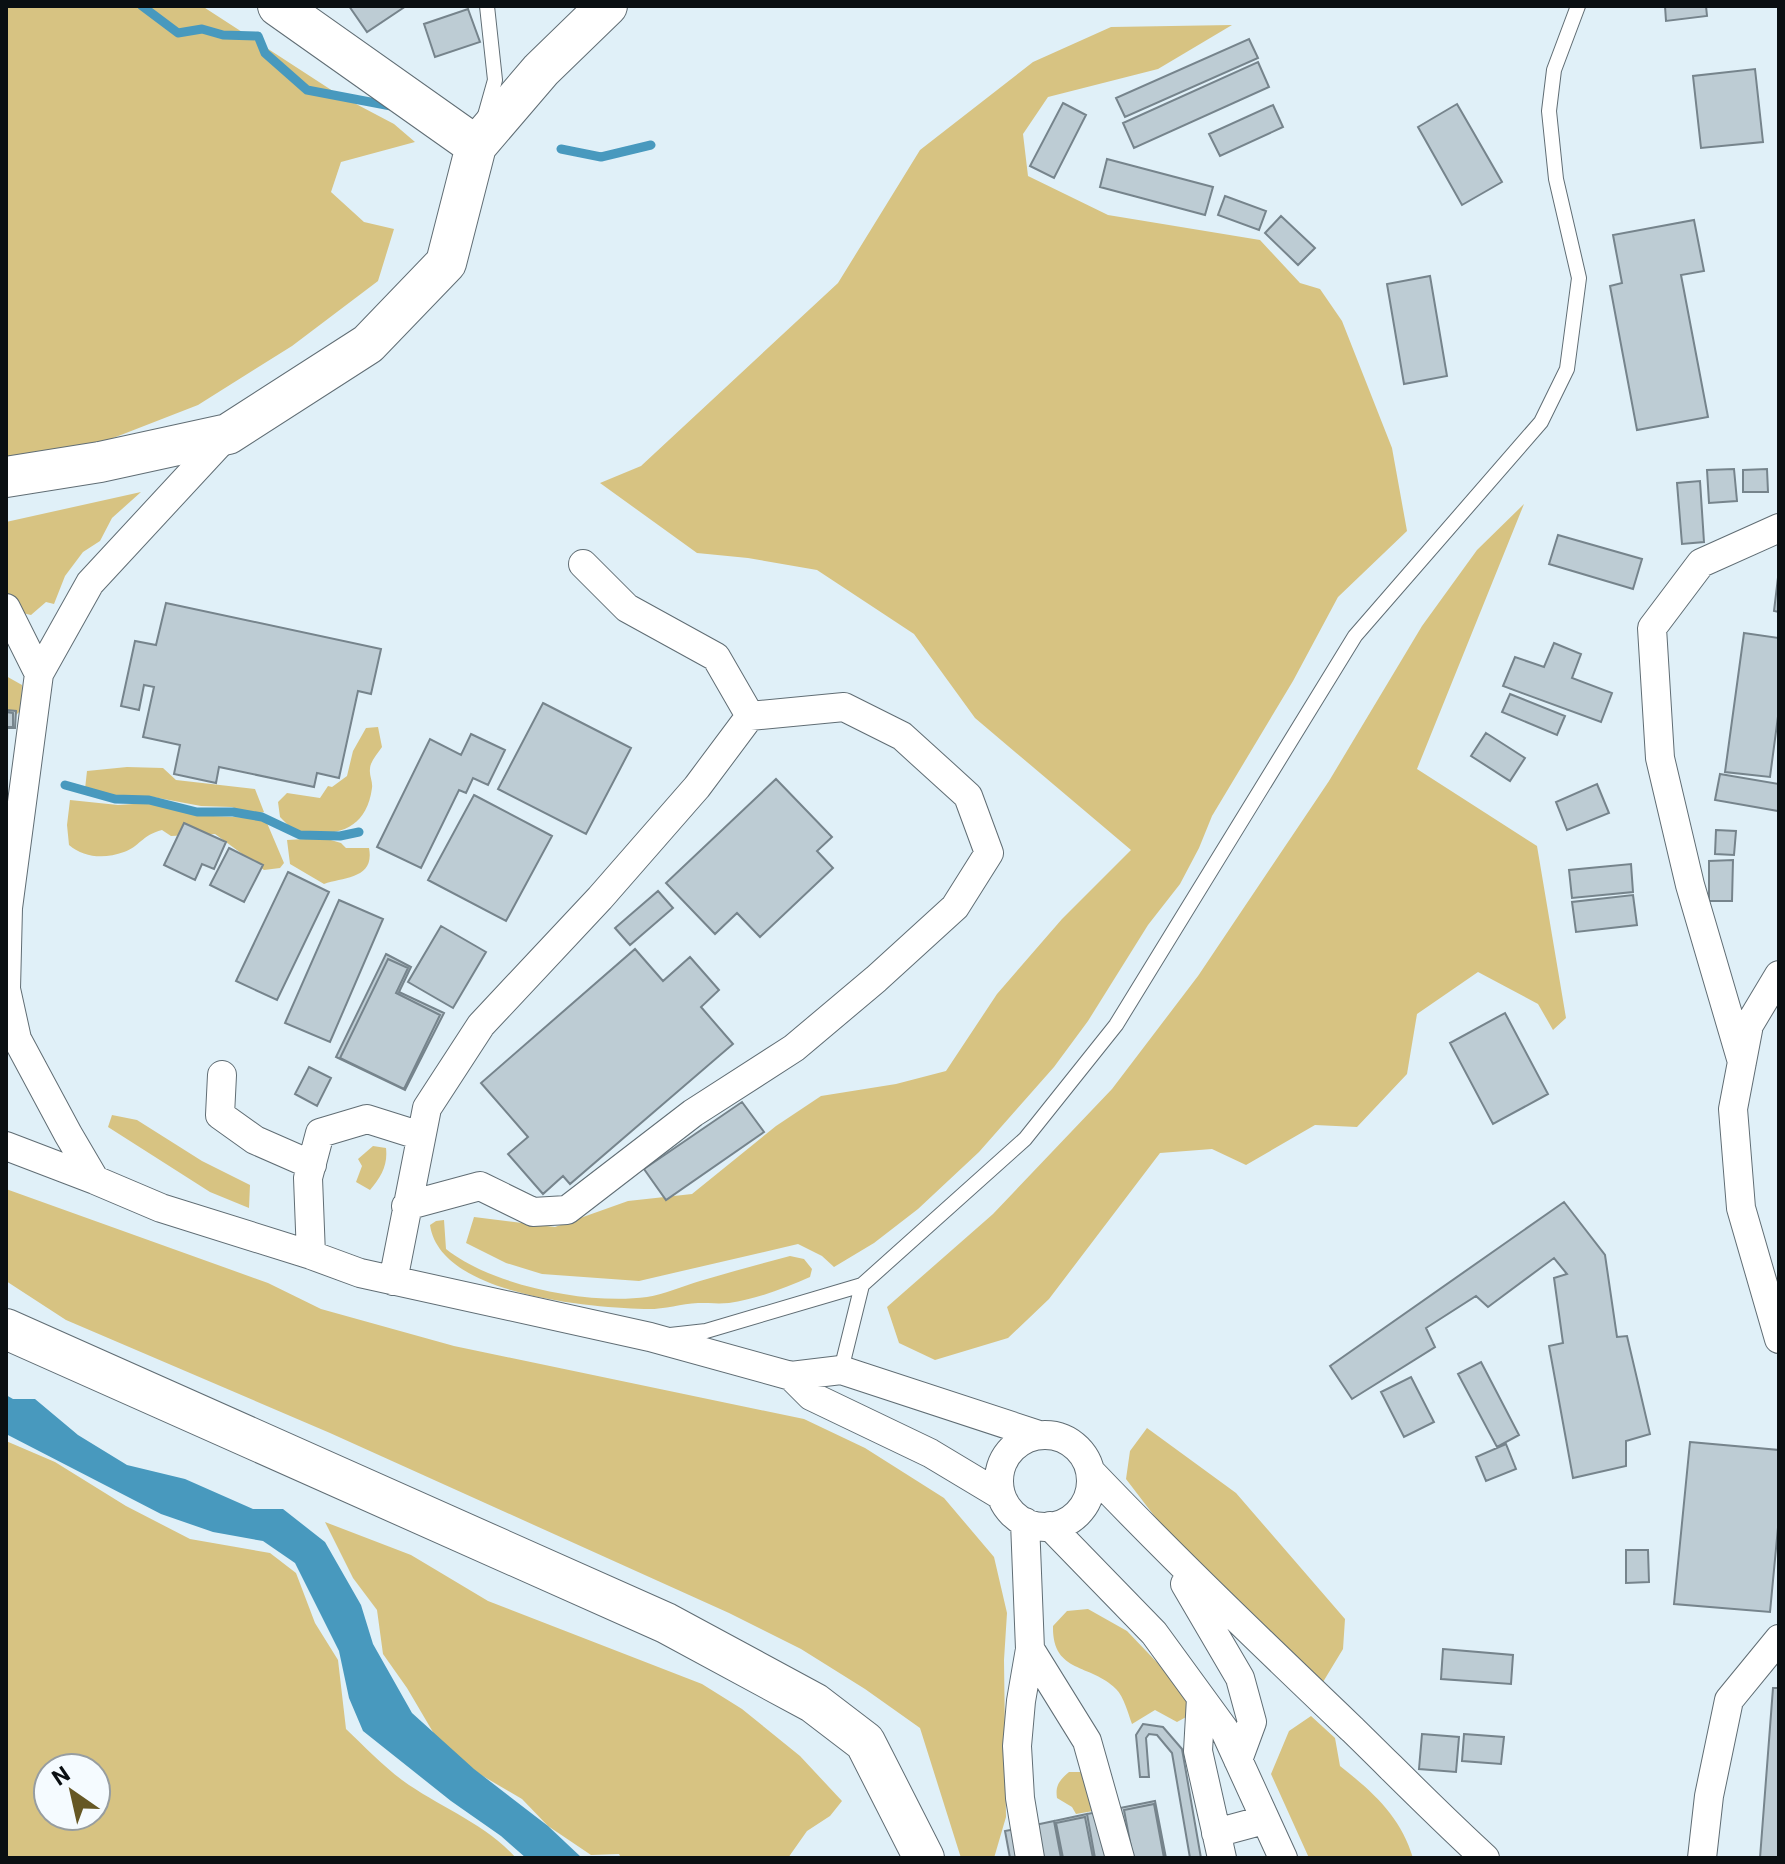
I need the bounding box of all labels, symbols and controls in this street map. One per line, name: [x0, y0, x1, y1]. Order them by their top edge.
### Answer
north arrow: [32, 1752, 112, 1832]
text: N: [48, 1761, 75, 1791]

